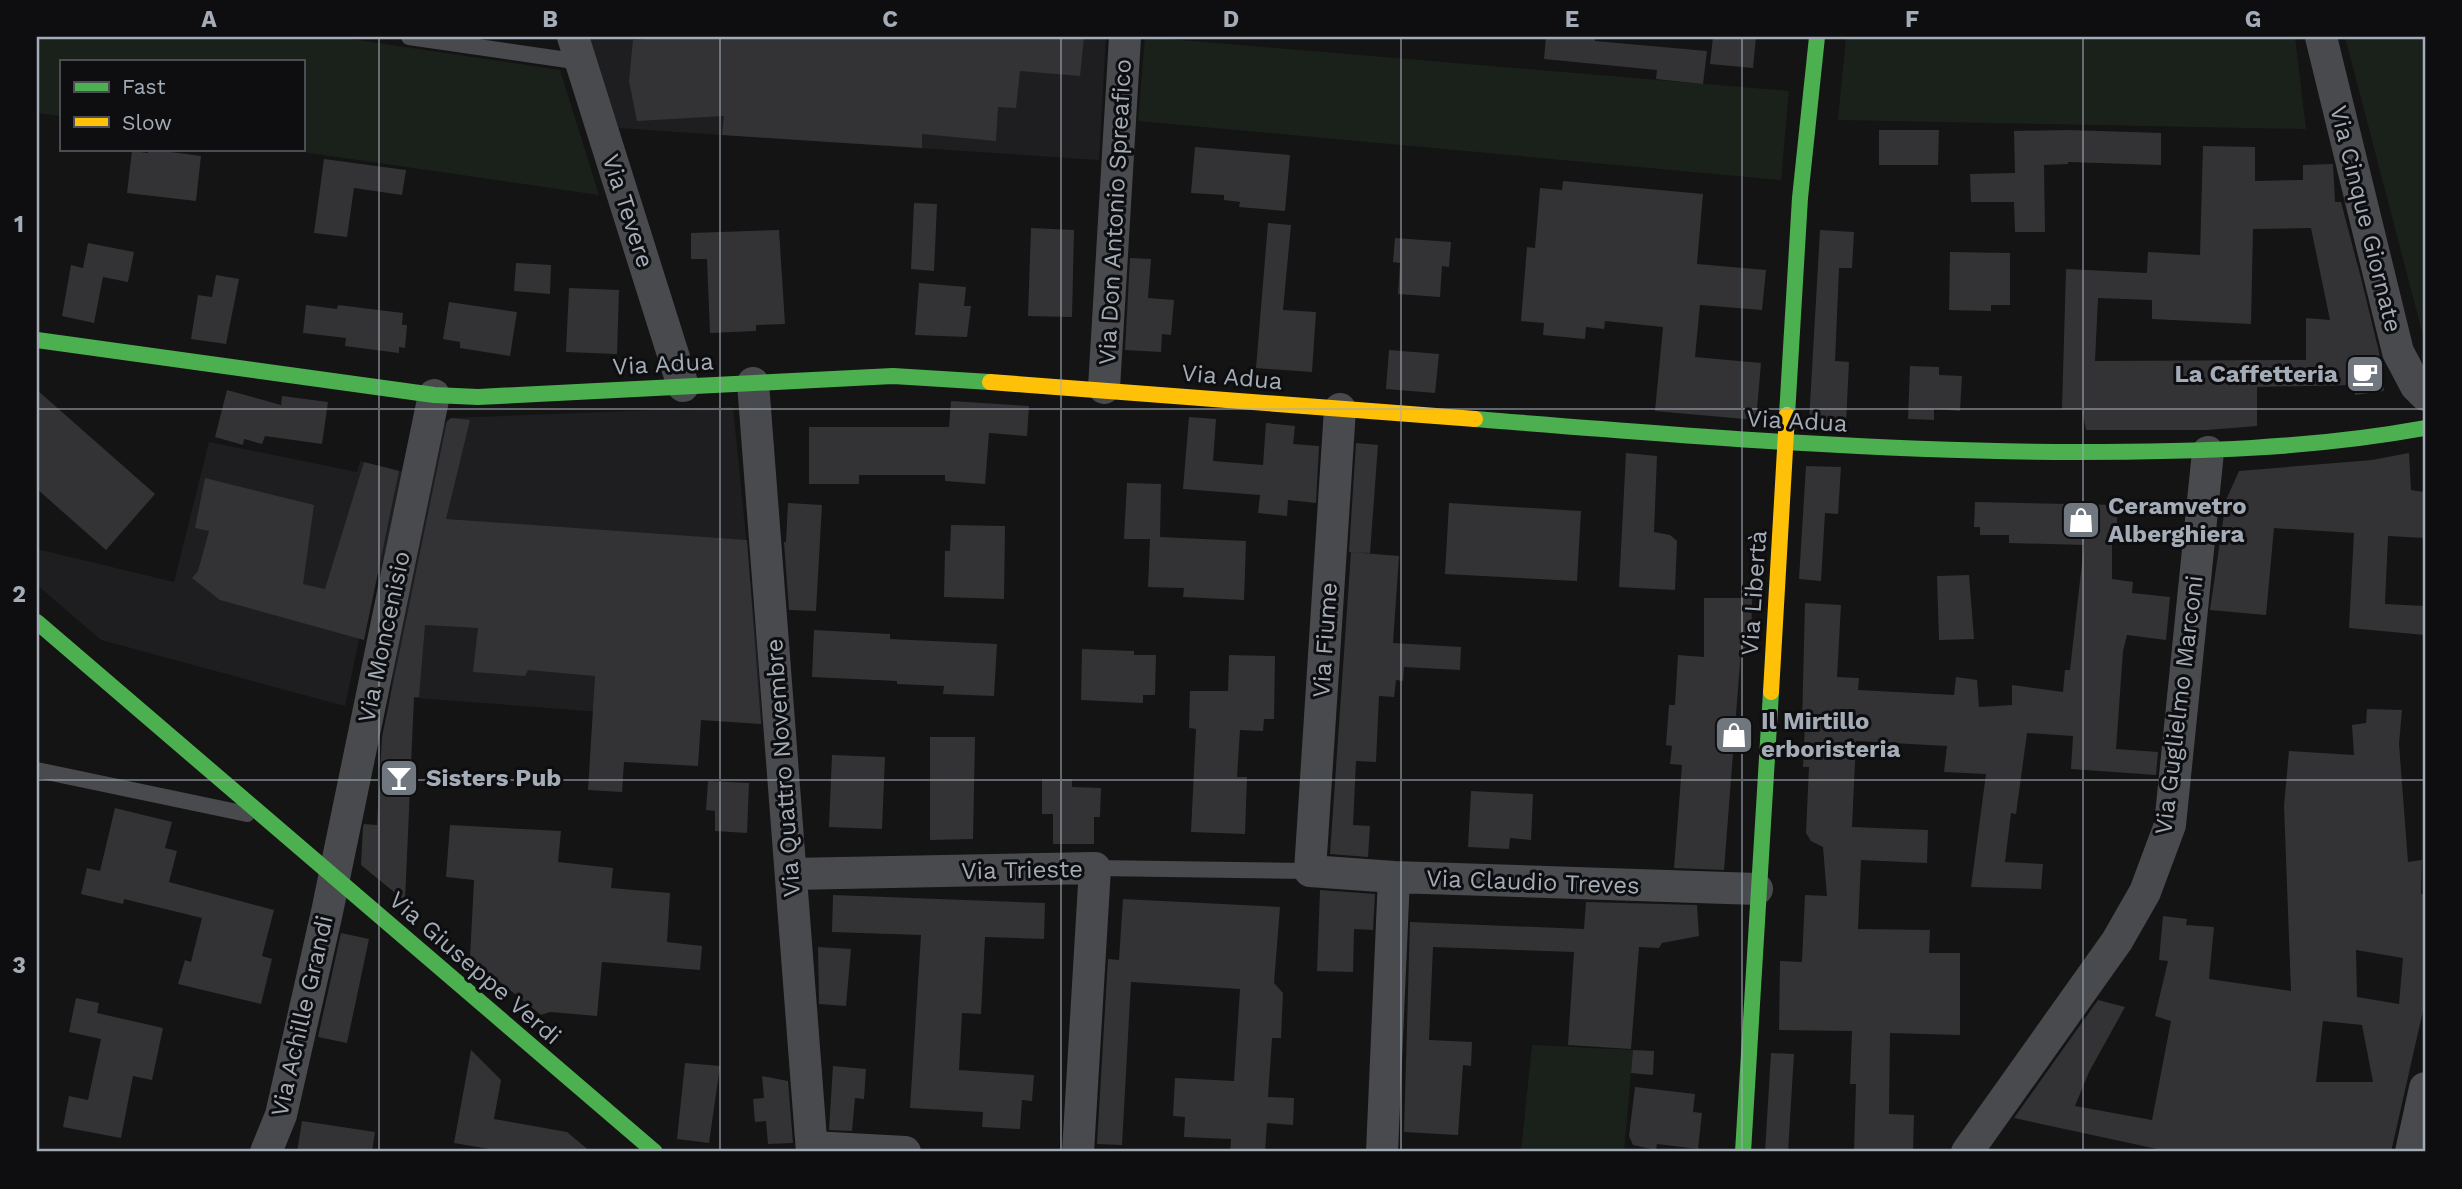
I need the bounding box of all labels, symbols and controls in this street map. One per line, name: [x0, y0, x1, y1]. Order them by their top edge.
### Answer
text: A: [201, 6, 217, 33]
text: B: [542, 6, 558, 33]
text: C: [882, 6, 898, 33]
text: D: [1223, 6, 1239, 33]
text: E: [1565, 6, 1579, 33]
text: F: [1905, 6, 1919, 33]
text: G: [2245, 6, 2261, 33]
street label: Via Don Antonio Spreafico: [1093, 58, 1137, 366]
legend: [60, 60, 304, 150]
text: Fast: [122, 74, 166, 99]
street label: Via Cinque Giornate: [2324, 103, 2408, 335]
text: Slow: [122, 110, 172, 135]
street label: Via Tevere: [597, 151, 659, 271]
text: 1: [14, 211, 24, 238]
street label: Via Adua: [612, 347, 714, 381]
cafe icon: La Caffetteria: [2344, 353, 2386, 395]
street label: Via Adua: [1180, 359, 1284, 395]
place label: La Caffetteria: [2174, 360, 2338, 388]
street label: Via Adua: [1746, 404, 1848, 438]
place label: Ceramvetro Alberghiera: [2108, 492, 2247, 548]
shop icon: Ceramvetro Alberghiera: [2060, 499, 2102, 541]
street label: Via Libertà: [1736, 529, 1772, 657]
street label: Via Moncenisio: [352, 549, 416, 725]
street label: Via Guglielmo Marconi: [2149, 574, 2209, 836]
text: 2: [12, 581, 26, 608]
street label: Via Fiume: [1307, 581, 1343, 699]
street label: Via Quattro Novembre: [760, 638, 806, 898]
place label: Il Mirtillo erboristeria: [1761, 707, 1900, 763]
shop icon: Il Mirtillo erboristeria: [1713, 714, 1755, 756]
bar icon: Sisters Pub: [378, 757, 420, 799]
place label: Sisters Pub: [426, 764, 561, 792]
street label: Via Trieste: [961, 855, 1083, 885]
street label: Via Claudio Treves: [1426, 864, 1640, 900]
street label: Via Giuseppe Verdi: [383, 886, 567, 1050]
street label: Via Achille Grandi: [265, 913, 339, 1119]
text: 3: [12, 952, 26, 979]

